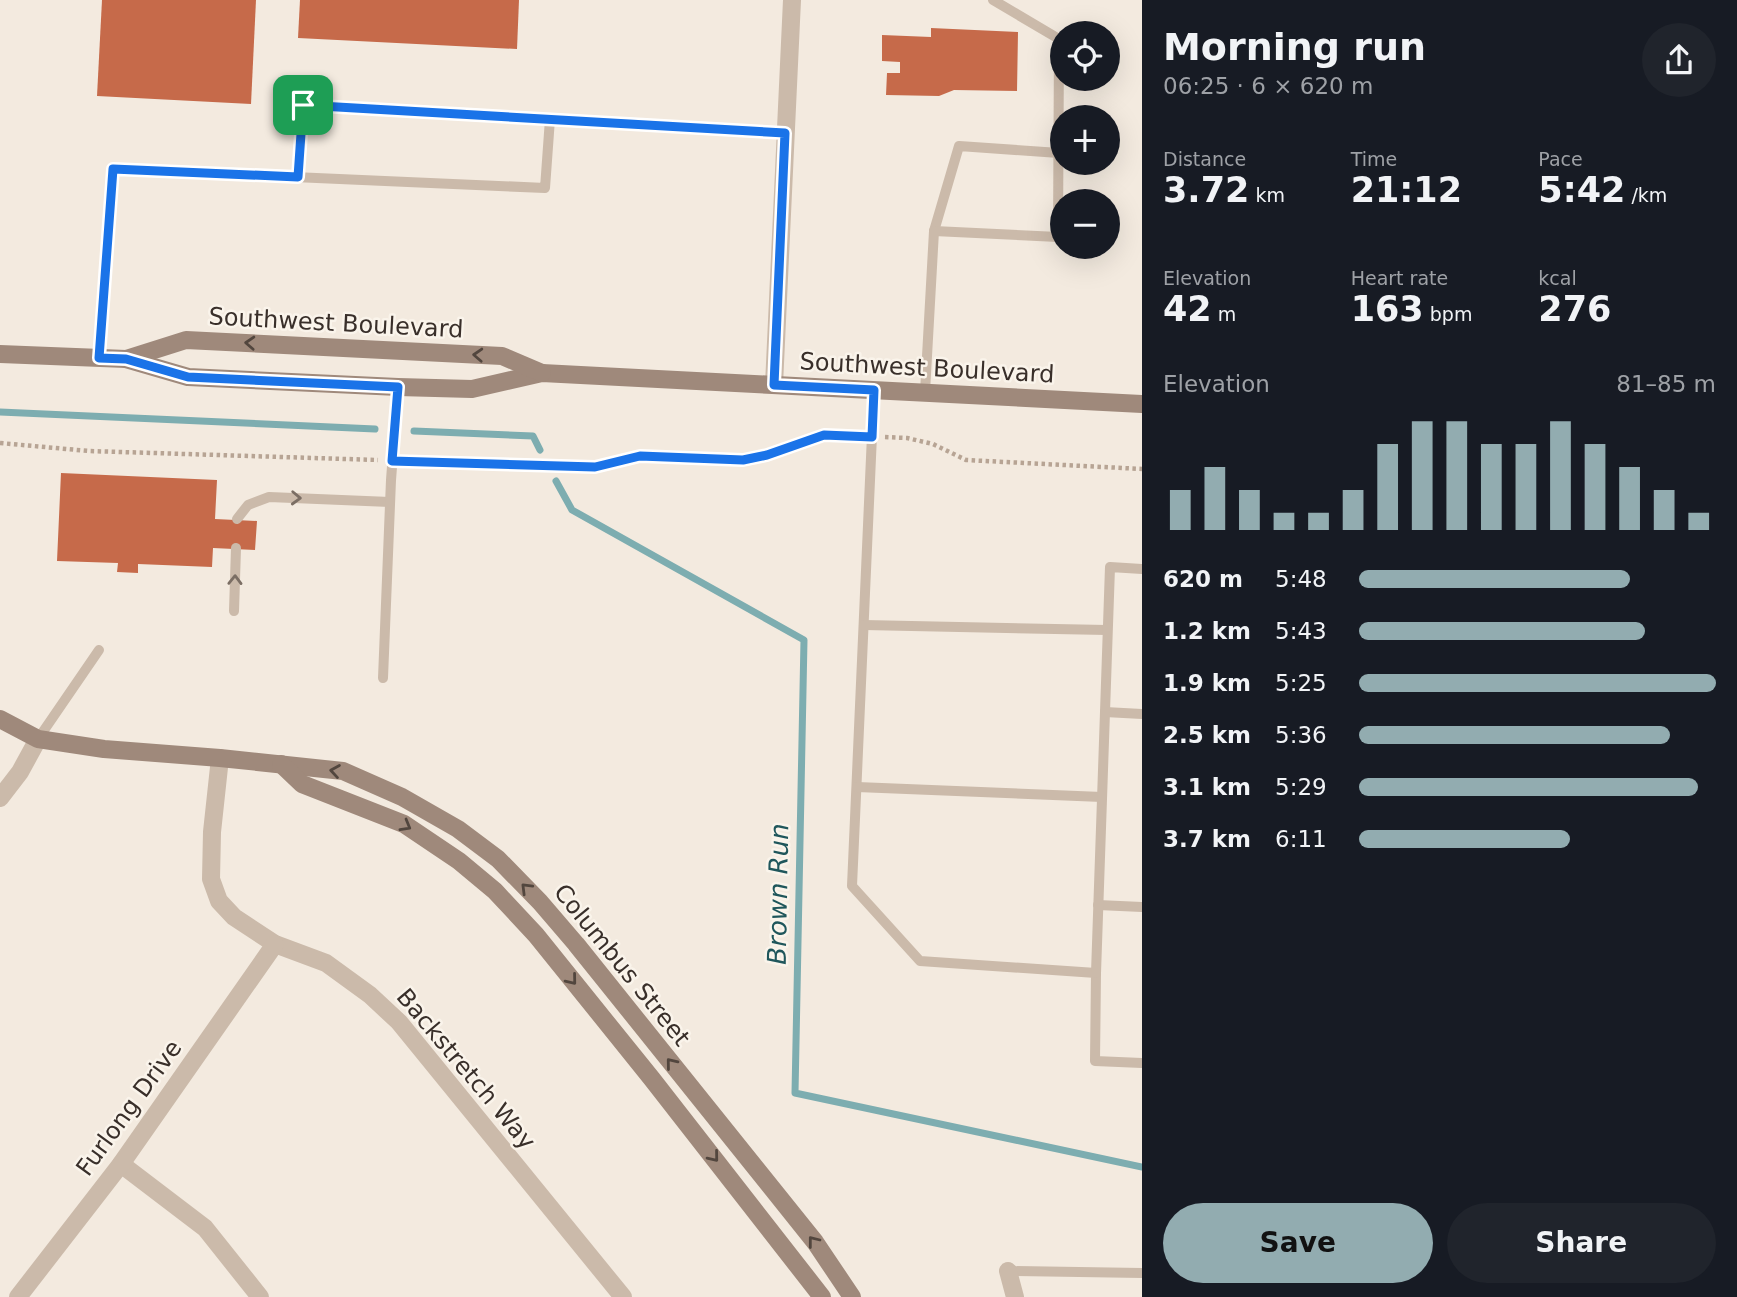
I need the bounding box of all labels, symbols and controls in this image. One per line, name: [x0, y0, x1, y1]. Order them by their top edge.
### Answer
map controls: [1050, 21, 1120, 259]
button: locate: [1050, 21, 1120, 91]
button: share: [1642, 23, 1716, 97]
text: Morning run: [1163, 25, 1426, 69]
text: 06:25 · 6 × 620 m: [1163, 73, 1373, 99]
pin: [273, 75, 333, 135]
icon: arrive: [284, 86, 322, 124]
button: +: [1050, 105, 1120, 175]
text: Distance: [1163, 148, 1246, 170]
text: Time: [1351, 148, 1397, 170]
text: Pace: [1538, 148, 1583, 170]
text: 3.72: [1163, 170, 1249, 210]
text: 21:12: [1351, 170, 1462, 210]
text: 5:42: [1538, 170, 1625, 210]
text: km: [1249, 184, 1285, 206]
text: /km: [1625, 184, 1667, 206]
button: −: [1050, 189, 1120, 259]
text: Elevation: [1163, 267, 1251, 289]
text: Heart rate: [1351, 267, 1448, 289]
text: kcal: [1538, 267, 1577, 289]
text: 42: [1163, 289, 1212, 329]
text: 163: [1351, 289, 1424, 329]
text: 276: [1538, 289, 1611, 329]
street label: Southwest Boulevard: [208, 302, 464, 344]
text: m: [1212, 303, 1236, 325]
text: bpm: [1424, 303, 1472, 325]
one-way arrow: [245, 336, 256, 351]
one-way arrow: [472, 347, 483, 362]
street label: Southwest Boulevard: [799, 347, 1055, 389]
text: Elevation: [1163, 371, 1270, 397]
text: 81–85 m: [1616, 371, 1716, 397]
one-way arrow: [291, 491, 302, 506]
text: 620 m: [1163, 566, 1243, 592]
text: 5:48: [1275, 566, 1327, 592]
one-way arrow: [228, 574, 243, 585]
text: 1.2 km: [1163, 618, 1251, 644]
text: 5:43: [1275, 618, 1327, 644]
text: 1.9 km: [1163, 670, 1251, 696]
text: 5:25: [1275, 670, 1327, 696]
text: 2.5 km: [1163, 722, 1251, 748]
text: 5:36: [1275, 722, 1327, 748]
one-way arrow: [329, 763, 341, 778]
text: 3.1 km: [1163, 774, 1251, 800]
text: 5:29: [1275, 774, 1327, 800]
one-way arrow: [399, 818, 412, 831]
water label: Brown Run: [762, 823, 794, 965]
text: 3.7 km: [1163, 826, 1251, 852]
text: 6:11: [1275, 826, 1327, 852]
street label: Columbus Street: [548, 878, 696, 1052]
one-way arrow: [522, 884, 534, 896]
one-way arrow: [563, 972, 576, 984]
street label: Backstretch Way: [391, 983, 541, 1155]
street label: Furlong Drive: [70, 1035, 188, 1181]
one-way arrow: [666, 1059, 679, 1071]
one-way arrow: [706, 1150, 719, 1162]
button: Save: [1163, 1203, 1433, 1283]
button: Share: [1447, 1203, 1716, 1283]
one-way arrow: [809, 1236, 822, 1248]

